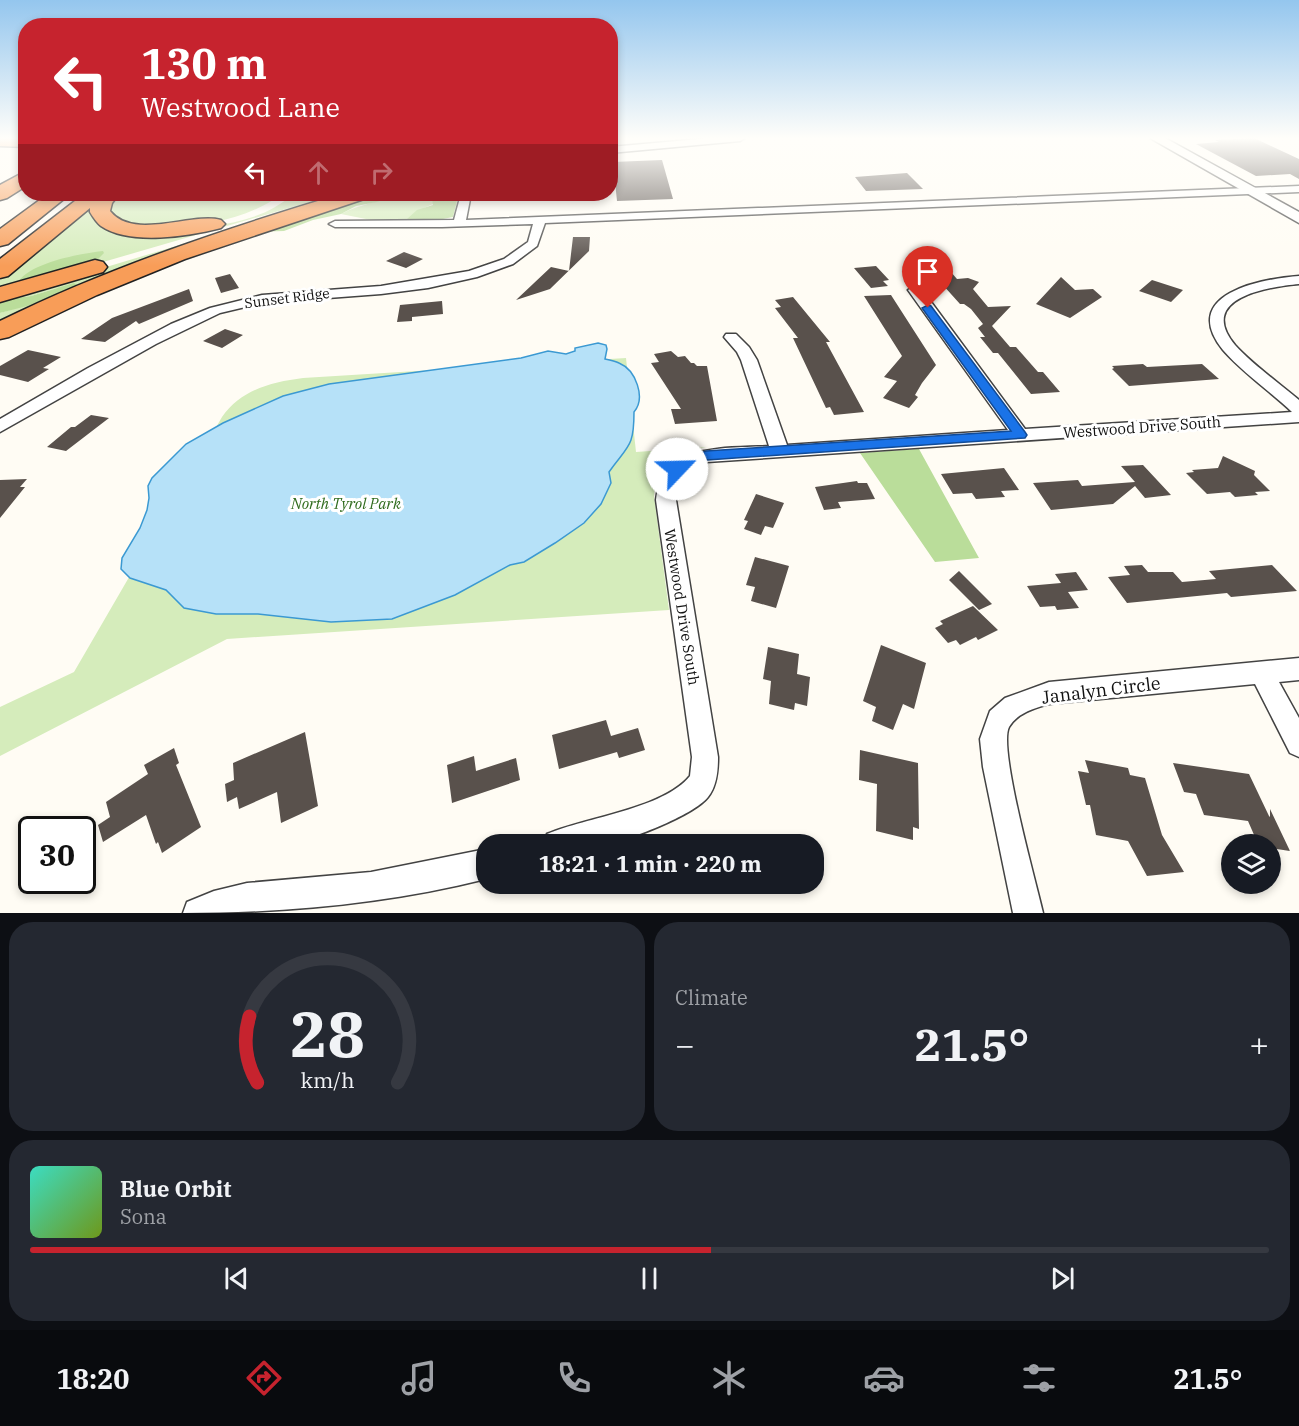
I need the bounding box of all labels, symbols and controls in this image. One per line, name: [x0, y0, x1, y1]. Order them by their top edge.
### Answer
text: 130 m: [141, 36, 267, 91]
icon: left: [42, 42, 120, 120]
text: Westwood Lane: [141, 89, 340, 124]
icon: left: [239, 156, 272, 189]
icon: ahead: [302, 156, 335, 189]
icon: right: [365, 156, 398, 189]
pin: [902, 246, 953, 308]
icon: arrive: [911, 255, 944, 288]
street label: Sunset Ridge: [243, 284, 331, 312]
street label: Westwood Drive South: [1062, 412, 1222, 442]
position arrow: [645, 437, 709, 501]
park label: North Tyrol Park: [290, 494, 401, 513]
street label: Westwood Drive South: [660, 527, 704, 687]
street label: Janalyn Circle: [1040, 671, 1162, 709]
speed limit sign: 30: [18, 816, 96, 894]
map controls: [1221, 834, 1281, 894]
button: layers: [1221, 834, 1281, 894]
text: 18:21 · 1 min · 220 m: [538, 849, 762, 878]
text: Climate: [675, 984, 748, 1011]
text: 28: [290, 993, 364, 1074]
text: 21.5°: [915, 1015, 1029, 1073]
text: −: [675, 1023, 695, 1066]
text: +: [1249, 1023, 1269, 1066]
text: km/h: [300, 1067, 354, 1095]
text: Blue Orbit: [120, 1174, 231, 1203]
text: Sona: [120, 1203, 167, 1230]
icon: previous: [220, 1262, 253, 1295]
icon: pause: [633, 1262, 666, 1295]
icon: next: [1046, 1262, 1079, 1295]
icon: directions: [243, 1357, 285, 1399]
icon: music: [398, 1357, 440, 1399]
icon: phone: [553, 1357, 595, 1399]
icon: climate: [708, 1357, 750, 1399]
icon: car: [863, 1357, 905, 1399]
icon: filters: [1018, 1357, 1060, 1399]
text: 18:20: [57, 1361, 130, 1396]
text: 21.5°: [1173, 1361, 1242, 1396]

